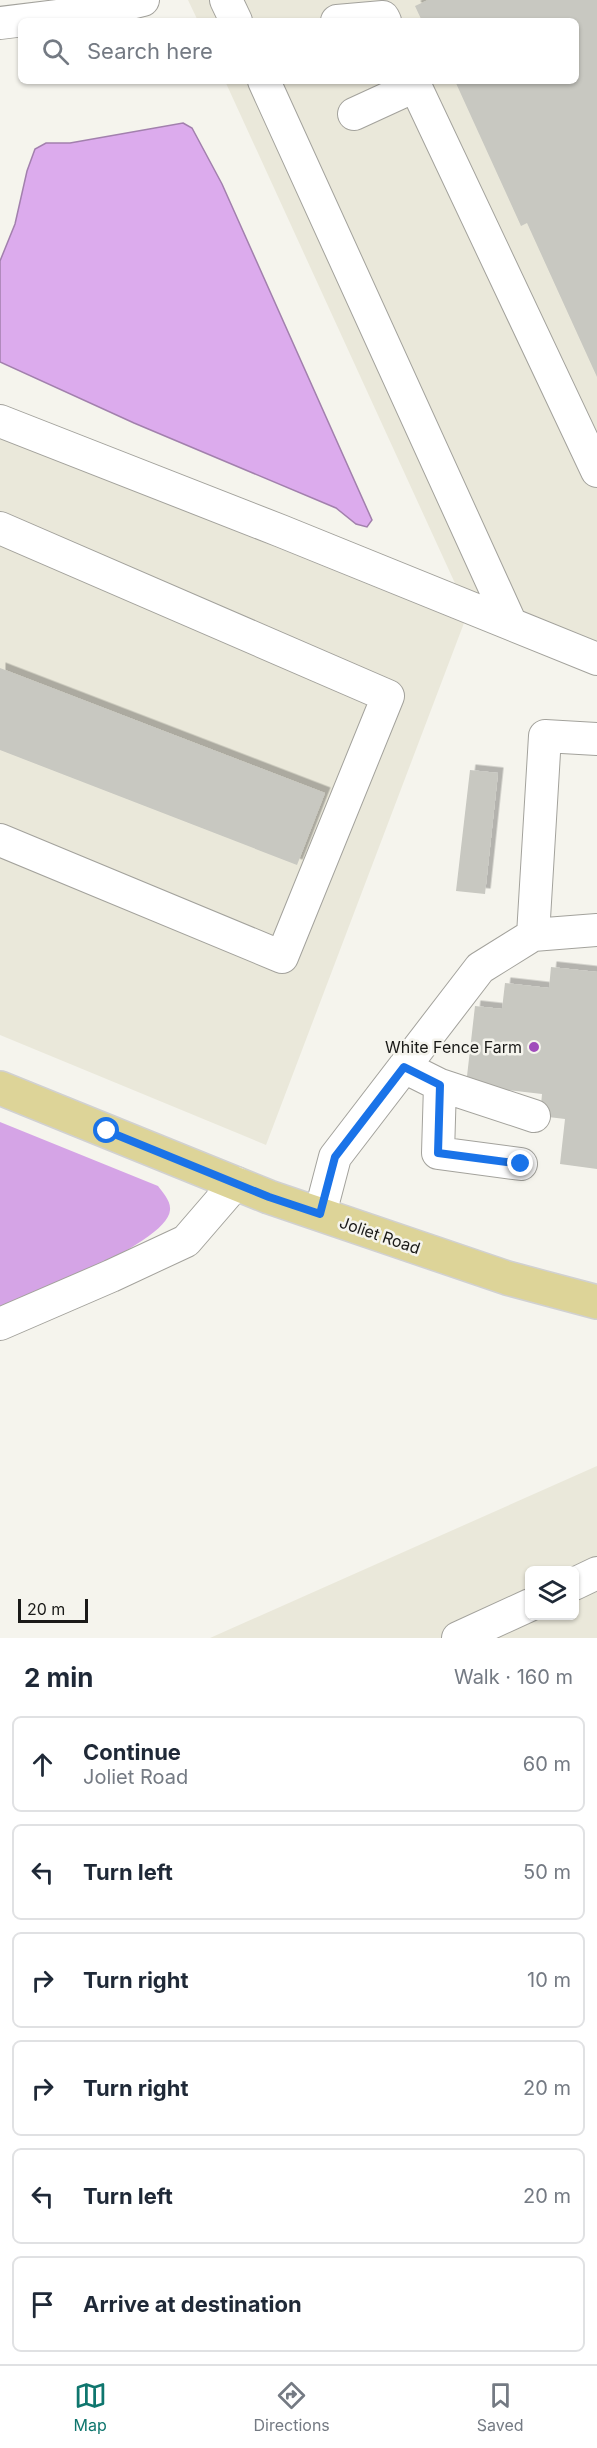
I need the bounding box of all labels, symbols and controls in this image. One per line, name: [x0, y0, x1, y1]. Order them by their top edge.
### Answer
search box: [18, 18, 579, 84]
icon: search: [39, 35, 72, 68]
text: Search here: [87, 38, 213, 64]
place label: White Fence Farm: [385, 1037, 522, 1057]
marker: White Fence Farm: [527, 1040, 541, 1054]
route start: [93, 1117, 119, 1143]
route end: [507, 1150, 533, 1176]
street label: Joliet Road: [337, 1212, 423, 1258]
map controls: [525, 1566, 579, 1620]
button: layers: [525, 1566, 579, 1620]
scale bar: [18, 1596, 88, 1624]
text: 20 m: [27, 1599, 65, 1619]
text: 2 min: [24, 1662, 94, 1693]
text: Walk · 160 m: [454, 1665, 573, 1689]
text: Continue: [83, 1739, 181, 1765]
icon: ahead: [26, 1748, 59, 1781]
text: 60 m: [523, 1752, 571, 1776]
text: Joliet Road: [83, 1765, 188, 1789]
icon: left: [26, 1856, 59, 1889]
text: Turn left: [83, 1859, 173, 1885]
text: 50 m: [523, 1860, 571, 1884]
icon: right: [26, 1964, 59, 1997]
text: Turn right: [83, 1967, 189, 1993]
text: 10 m: [527, 1968, 571, 1992]
icon: right: [26, 2072, 59, 2105]
text: Turn right: [83, 2075, 189, 2101]
text: 20 m: [523, 2076, 571, 2100]
icon: left: [26, 2180, 59, 2213]
text: Turn left: [83, 2183, 173, 2209]
text: 20 m: [523, 2184, 571, 2208]
icon: arrive: [26, 2288, 59, 2321]
text: Arrive at destination: [83, 2291, 302, 2317]
tab: Map: [73, 2379, 107, 2435]
tab: Directions: [254, 2379, 330, 2435]
tab: Saved: [477, 2379, 524, 2435]

